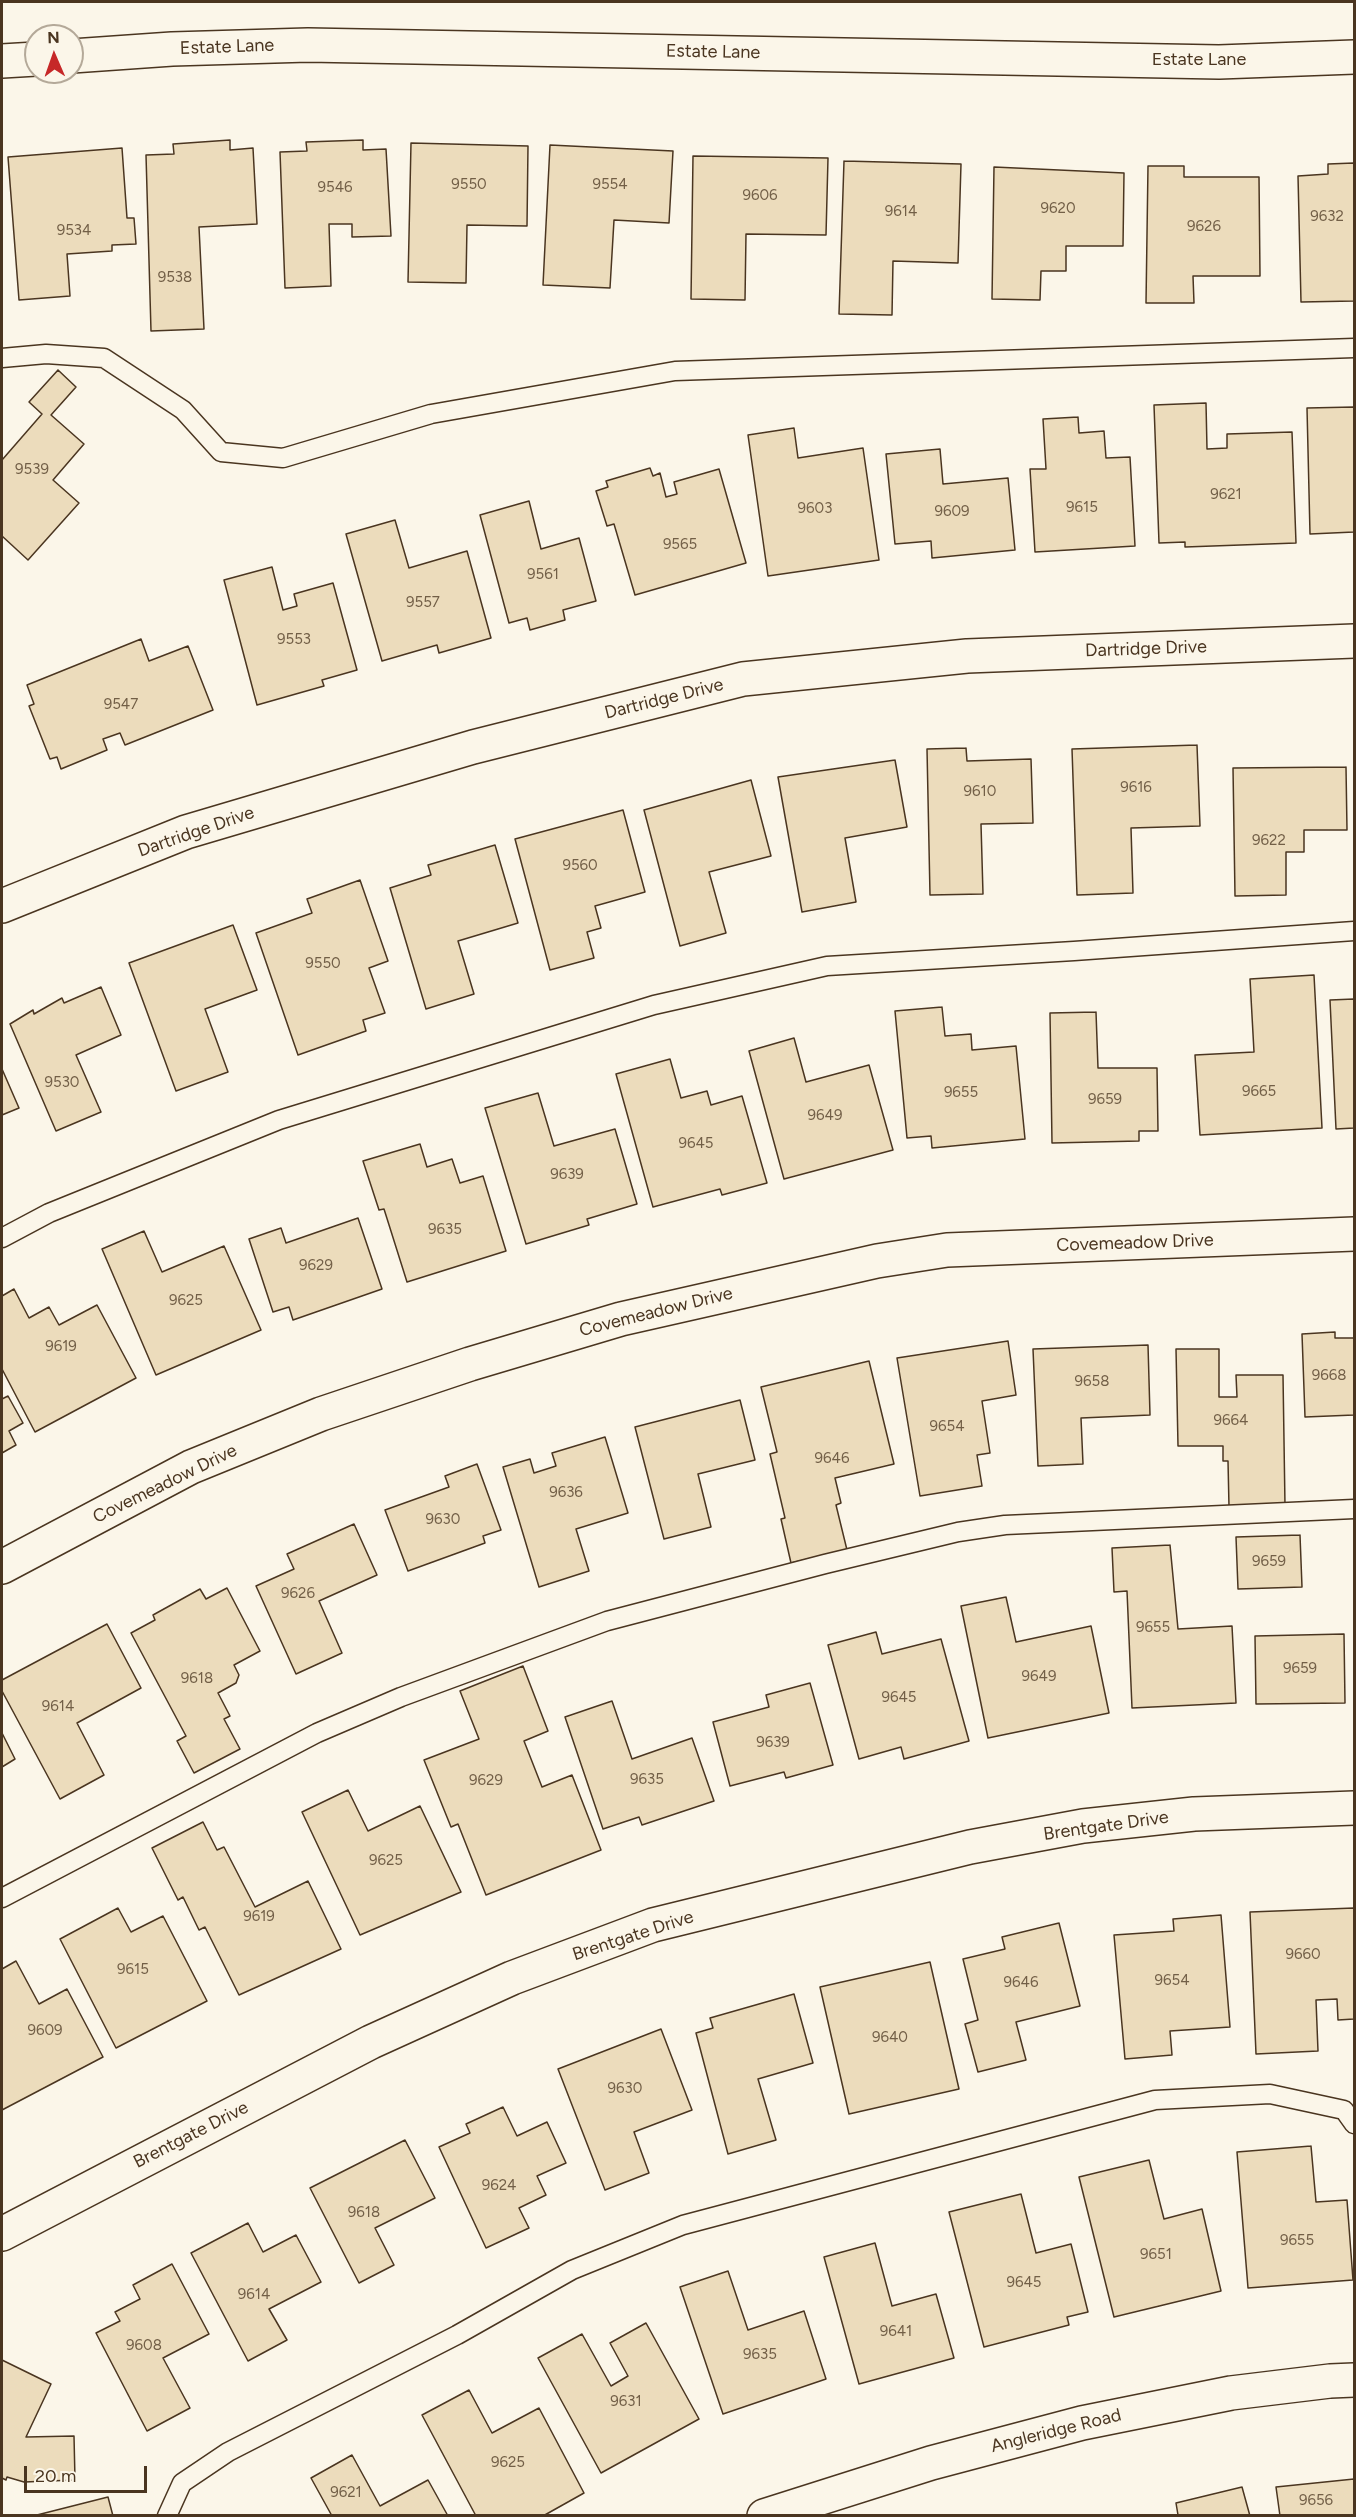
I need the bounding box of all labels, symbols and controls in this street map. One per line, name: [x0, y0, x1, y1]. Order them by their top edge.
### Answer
north arrow: [24, 24, 84, 84]
text: N: [47, 28, 60, 47]
street label: Estate Lane: [179, 35, 275, 59]
street label: Estate Lane: [666, 40, 760, 64]
street label: Estate Lane: [1152, 49, 1246, 71]
house number: 9550: [451, 176, 487, 194]
house number: 9554: [592, 176, 628, 194]
house number: 9546: [318, 179, 352, 197]
house number: 9606: [742, 187, 778, 205]
house number: 9620: [1041, 200, 1075, 218]
house number: 9614: [885, 203, 917, 221]
house number: 9632: [1310, 208, 1344, 226]
house number: 9626: [1187, 218, 1221, 236]
house number: 9534: [57, 222, 91, 240]
house number: 9538: [158, 269, 192, 287]
house number: 9539: [15, 461, 49, 479]
house number: 9621: [1210, 486, 1242, 504]
house number: 9615: [1066, 499, 1098, 517]
house number: 9603: [798, 500, 832, 518]
house number: 9609: [934, 503, 970, 521]
house number: 9565: [663, 536, 697, 554]
house number: 9561: [527, 566, 559, 584]
house number: 9557: [406, 594, 440, 612]
house number: 9553: [277, 631, 311, 649]
street label: Dartridge Drive: [1085, 636, 1207, 662]
street label: Dartridge Drive: [602, 674, 726, 724]
house number: 9547: [104, 696, 138, 714]
house number: 9616: [1120, 779, 1152, 797]
house number: 9610: [964, 783, 996, 801]
street label: Dartridge Drive: [135, 802, 257, 862]
house number: 9622: [1252, 832, 1286, 850]
house number: 9560: [562, 857, 598, 875]
house number: 9550: [305, 955, 341, 973]
house number: 9530: [45, 1074, 79, 1092]
house number: 9665: [1242, 1083, 1276, 1101]
house number: 9655: [944, 1084, 978, 1102]
house number: 9659: [1088, 1091, 1122, 1109]
house number: 9649: [808, 1107, 842, 1125]
house number: 9645: [679, 1135, 713, 1153]
house number: 9639: [550, 1166, 584, 1184]
house number: 9635: [428, 1221, 462, 1239]
street label: Covemeadow Drive: [1056, 1229, 1214, 1257]
house number: 9629: [299, 1257, 333, 1275]
street label: Covemeadow Drive: [577, 1282, 735, 1342]
house number: 9625: [169, 1292, 203, 1310]
house number: 9619: [45, 1338, 77, 1356]
house number: 9668: [1312, 1367, 1346, 1385]
house number: 9658: [1075, 1373, 1109, 1391]
house number: 9664: [1214, 1412, 1248, 1430]
house number: 9654: [930, 1418, 964, 1436]
street label: Covemeadow Drive: [90, 1440, 240, 1528]
house number: 9646: [815, 1450, 849, 1468]
house number: 9636: [549, 1484, 583, 1502]
house number: 9630: [426, 1511, 460, 1529]
house number: 9659: [1252, 1553, 1286, 1571]
house number: 9626: [281, 1585, 315, 1603]
house number: 9655: [1136, 1619, 1170, 1637]
house number: 9659: [1283, 1660, 1317, 1678]
house number: 9649: [1022, 1668, 1056, 1686]
house number: 9618: [181, 1670, 213, 1688]
house number: 9645: [882, 1689, 916, 1707]
house number: 9614: [42, 1698, 74, 1716]
house number: 9639: [756, 1734, 790, 1752]
house number: 9635: [630, 1771, 664, 1789]
house number: 9629: [469, 1772, 503, 1790]
street label: Brentgate Drive: [1042, 1807, 1170, 1845]
house number: 9625: [369, 1852, 403, 1870]
street label: Brentgate Drive: [570, 1906, 696, 1966]
house number: 9619: [243, 1908, 275, 1926]
house number: 9660: [1285, 1946, 1321, 1964]
house number: 9615: [117, 1961, 149, 1979]
house number: 9654: [1155, 1972, 1189, 1990]
house number: 9646: [1004, 1974, 1038, 1992]
house number: 9609: [27, 2022, 63, 2040]
house number: 9640: [872, 2029, 908, 2047]
house number: 9630: [608, 2080, 642, 2098]
street label: Brentgate Drive: [130, 2097, 252, 2173]
house number: 9624: [482, 2177, 516, 2195]
house number: 9618: [348, 2204, 380, 2222]
house number: 9655: [1280, 2232, 1314, 2250]
house number: 9651: [1140, 2246, 1172, 2264]
house number: 9645: [1007, 2274, 1041, 2292]
house number: 9614: [238, 2286, 270, 2304]
house number: 9641: [880, 2323, 912, 2341]
house number: 9608: [126, 2337, 162, 2355]
house number: 9635: [743, 2346, 777, 2364]
house number: 9631: [610, 2393, 642, 2411]
street label: Angleridge Road: [989, 2404, 1123, 2458]
scale bar: [27, 2454, 150, 2492]
house number: 9625: [491, 2454, 525, 2472]
text: 20 m: [35, 2465, 76, 2487]
house number: 9621: [330, 2484, 362, 2502]
house number: 9656: [1299, 2492, 1333, 2510]

